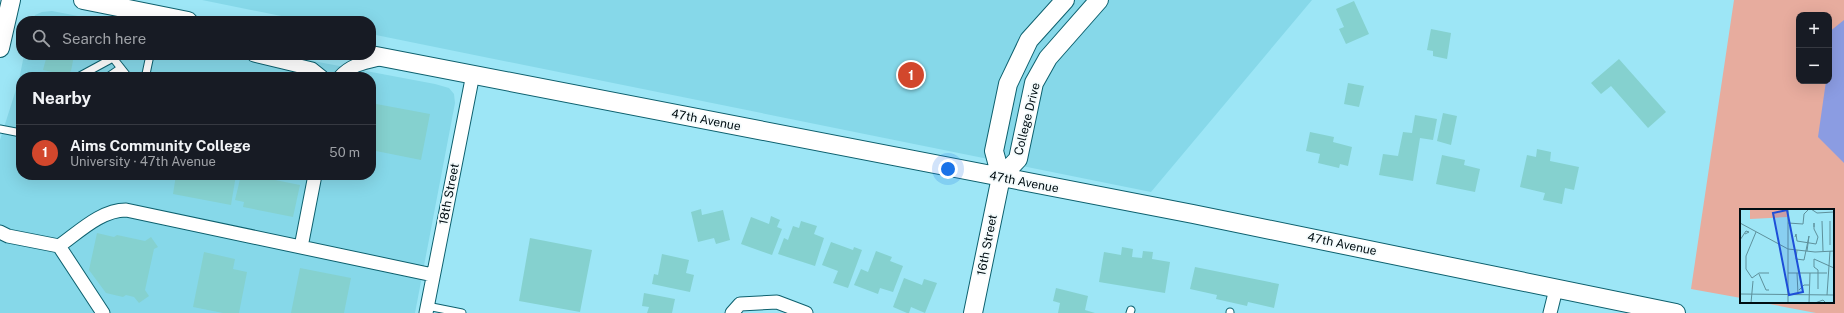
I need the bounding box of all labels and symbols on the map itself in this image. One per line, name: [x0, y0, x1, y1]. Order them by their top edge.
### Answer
pin: 1: [898, 60, 924, 90]
street label: College Drive: [1011, 81, 1043, 157]
street label: 47th Avenue: [670, 106, 742, 134]
your location: [938, 159, 958, 179]
street label: 18th Street: [436, 162, 462, 226]
street label: 47th Avenue: [988, 168, 1060, 196]
inset map: [1740, 209, 1834, 303]
street label: 16th Street: [974, 213, 1000, 277]
street label: 47th Avenue: [1306, 230, 1378, 258]

